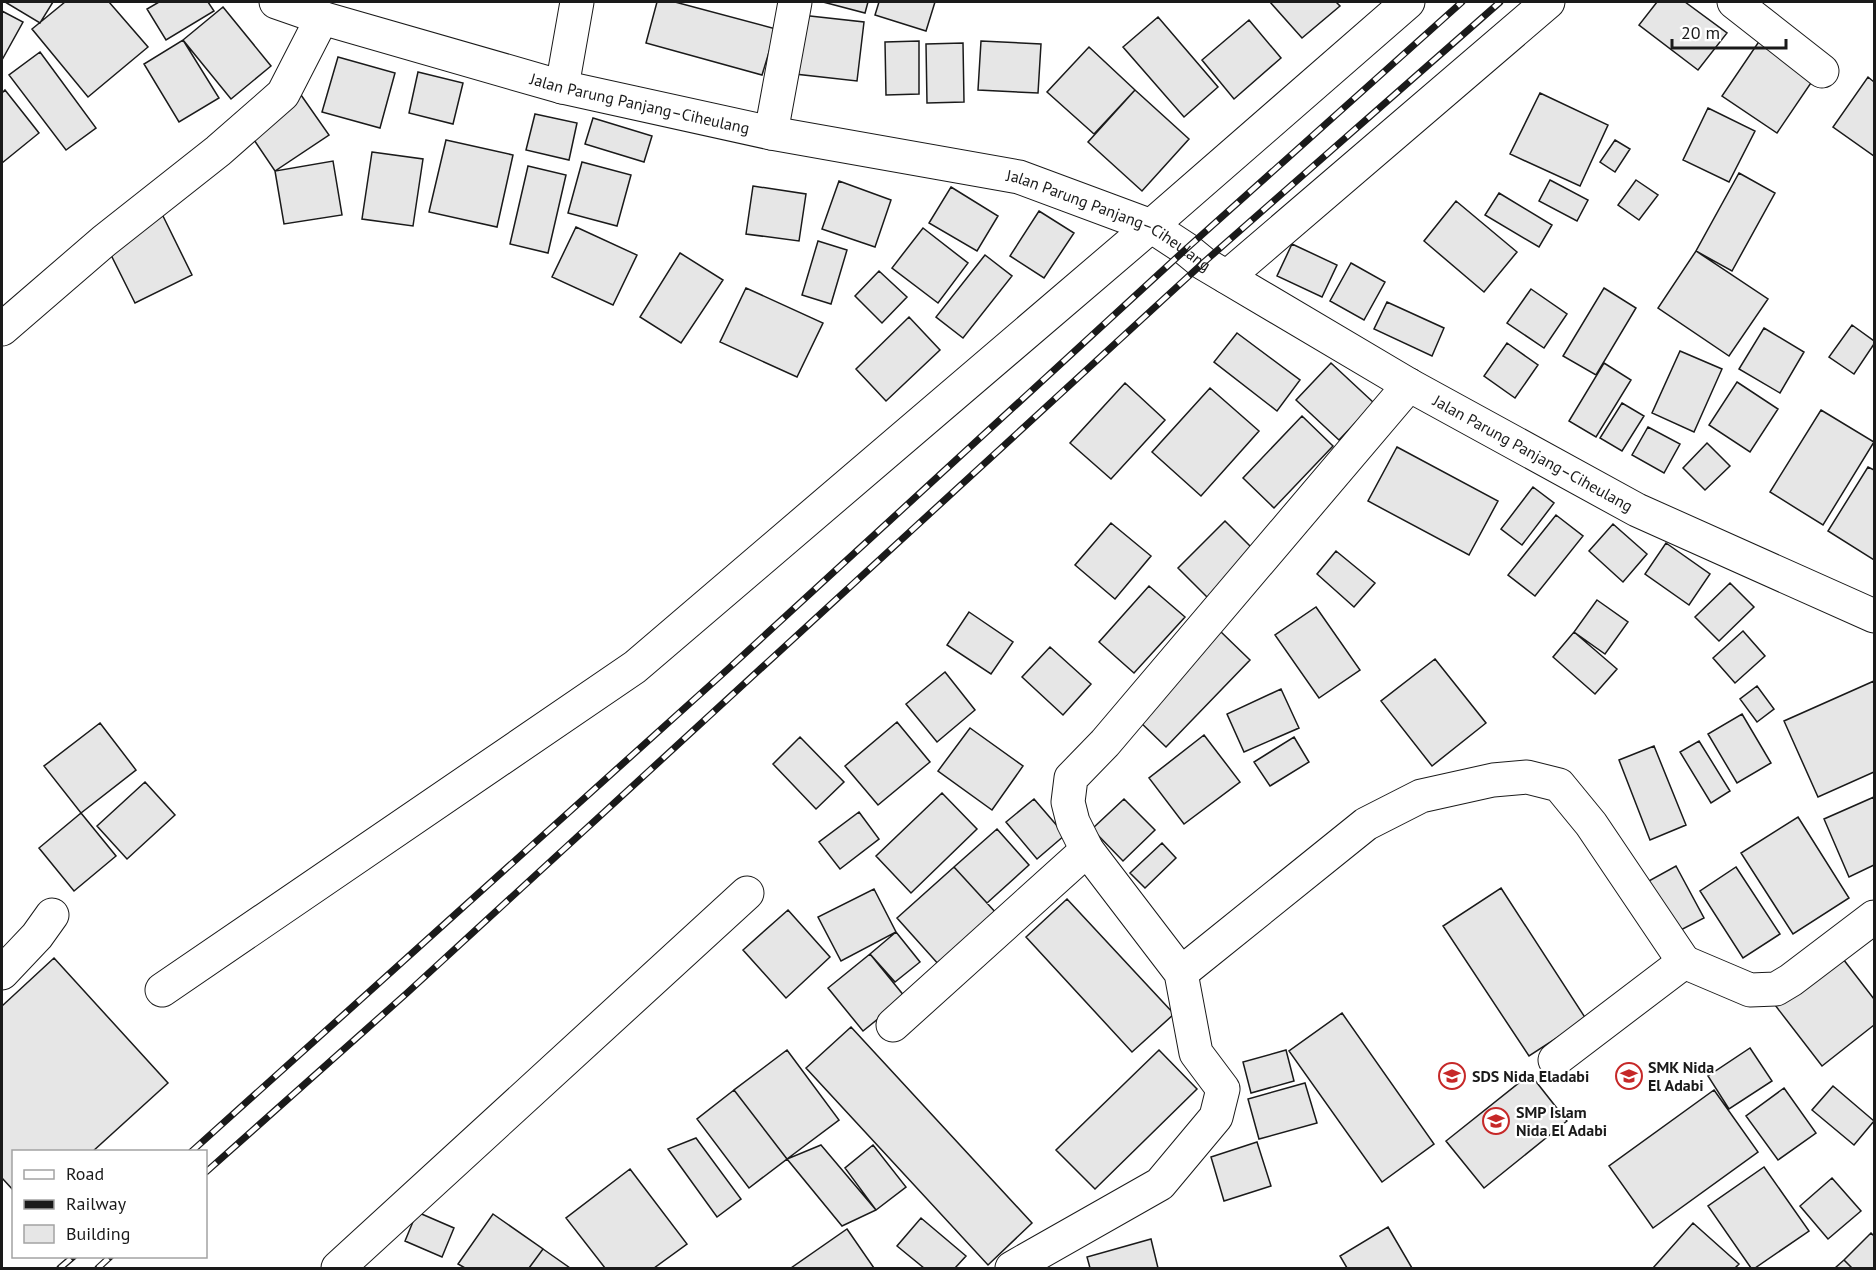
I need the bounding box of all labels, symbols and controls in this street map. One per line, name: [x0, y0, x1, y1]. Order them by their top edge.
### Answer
scale bar: [1672, 12, 1786, 50]
text: 20 m: [1681, 21, 1720, 44]
street label: Jalan Parung Panjang–Ciheulang: [527, 68, 751, 138]
street label: Jalan Parung Panjang–Ciheulang: [1004, 165, 1214, 275]
street label: Jalan Parung Panjang–Ciheulang: [1429, 390, 1636, 516]
place label: SMK Nida El Adabi: [1648, 1057, 1714, 1095]
school or university icon: SDS Nida Eladabi: [1437, 1061, 1467, 1091]
school or university icon: SMK Nida El Adabi: [1614, 1061, 1644, 1091]
place label: SDS Nida Eladabi: [1472, 1066, 1589, 1086]
place label: SMP Islam Nida El Adabi: [1516, 1102, 1607, 1140]
school or university icon: SMP Islam Nida El Adabi: [1481, 1106, 1511, 1136]
legend: [12, 1150, 207, 1258]
text: Road: [66, 1162, 104, 1185]
text: Railway: [66, 1192, 127, 1215]
text: Building: [66, 1222, 130, 1245]

